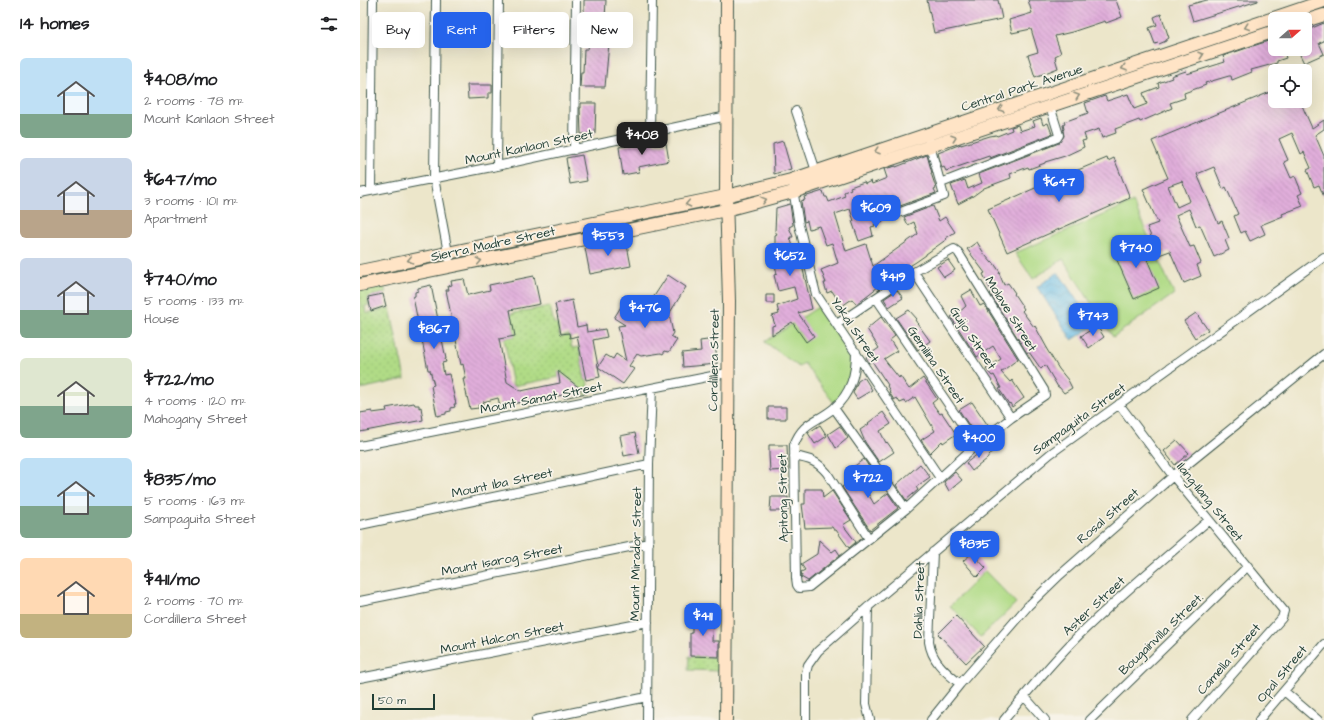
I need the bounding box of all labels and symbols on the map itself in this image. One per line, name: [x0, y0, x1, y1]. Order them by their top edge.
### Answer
north arrow: [1268, 12, 1312, 56]
one-way arrow: [1244, 22, 1251, 31]
one-way arrow: [1197, 51, 1204, 60]
street label: Central Park Avenue: [959, 60, 1085, 116]
one-way arrow: [1121, 64, 1128, 72]
one-way arrow: [1074, 93, 1081, 101]
one-way arrow: [997, 104, 1004, 113]
pin: $408: [618, 122, 666, 156]
street label: Mount Kanlaon Street: [463, 124, 595, 169]
one-way arrow: [951, 134, 958, 143]
one-way arrow: [874, 146, 881, 154]
pin: $647: [1035, 169, 1083, 203]
pin: $609: [852, 195, 900, 229]
one-way arrow: [760, 196, 767, 205]
one-way arrow: [685, 199, 691, 207]
street label: Sierra Madre Street: [429, 222, 558, 266]
pin: $553: [584, 223, 632, 257]
pin: $740: [1112, 235, 1160, 269]
pin: $652: [766, 243, 814, 277]
one-way arrow: [407, 256, 413, 264]
one-way arrow: [475, 257, 482, 265]
pin: $419: [869, 264, 917, 298]
street label: Molave Street: [981, 273, 1042, 356]
street label: Yakal Street: [826, 294, 884, 367]
pin: $476: [621, 295, 669, 329]
street label: Guijo Street: [945, 303, 1001, 374]
pin: $743: [1069, 303, 1117, 337]
street label: Cordillera Street: [704, 308, 724, 411]
pin: $867: [410, 316, 458, 350]
street label: Gemilina Street: [903, 322, 969, 408]
street label: Mount Samat Street: [478, 377, 604, 419]
street label: Sampaguita Street: [1029, 379, 1131, 460]
pin: $400: [955, 425, 1003, 459]
street label: Apitong Street: [773, 453, 794, 542]
street label: Ilang-Ilang Street: [1172, 459, 1248, 547]
street label: Mount Iba Street: [450, 463, 555, 502]
pin: $722: [844, 465, 892, 499]
street label: Rosal Street: [1073, 483, 1144, 548]
street label: Mount Mirador Street: [626, 486, 646, 621]
pin: $835: [951, 531, 999, 565]
street label: Mount Isarog Street: [440, 539, 565, 582]
street label: Dahlia Street: [909, 560, 929, 639]
street label: Aster Street: [1059, 572, 1130, 640]
street label: Bougainvilla Street.: [1115, 589, 1208, 680]
pin: $411: [679, 603, 727, 637]
street label: Mount Halcon Street: [439, 617, 566, 659]
street label: Camella Street: [1193, 619, 1265, 698]
street label: Opal Street: [1253, 641, 1312, 707]
scale bar: [372, 692, 435, 711]

